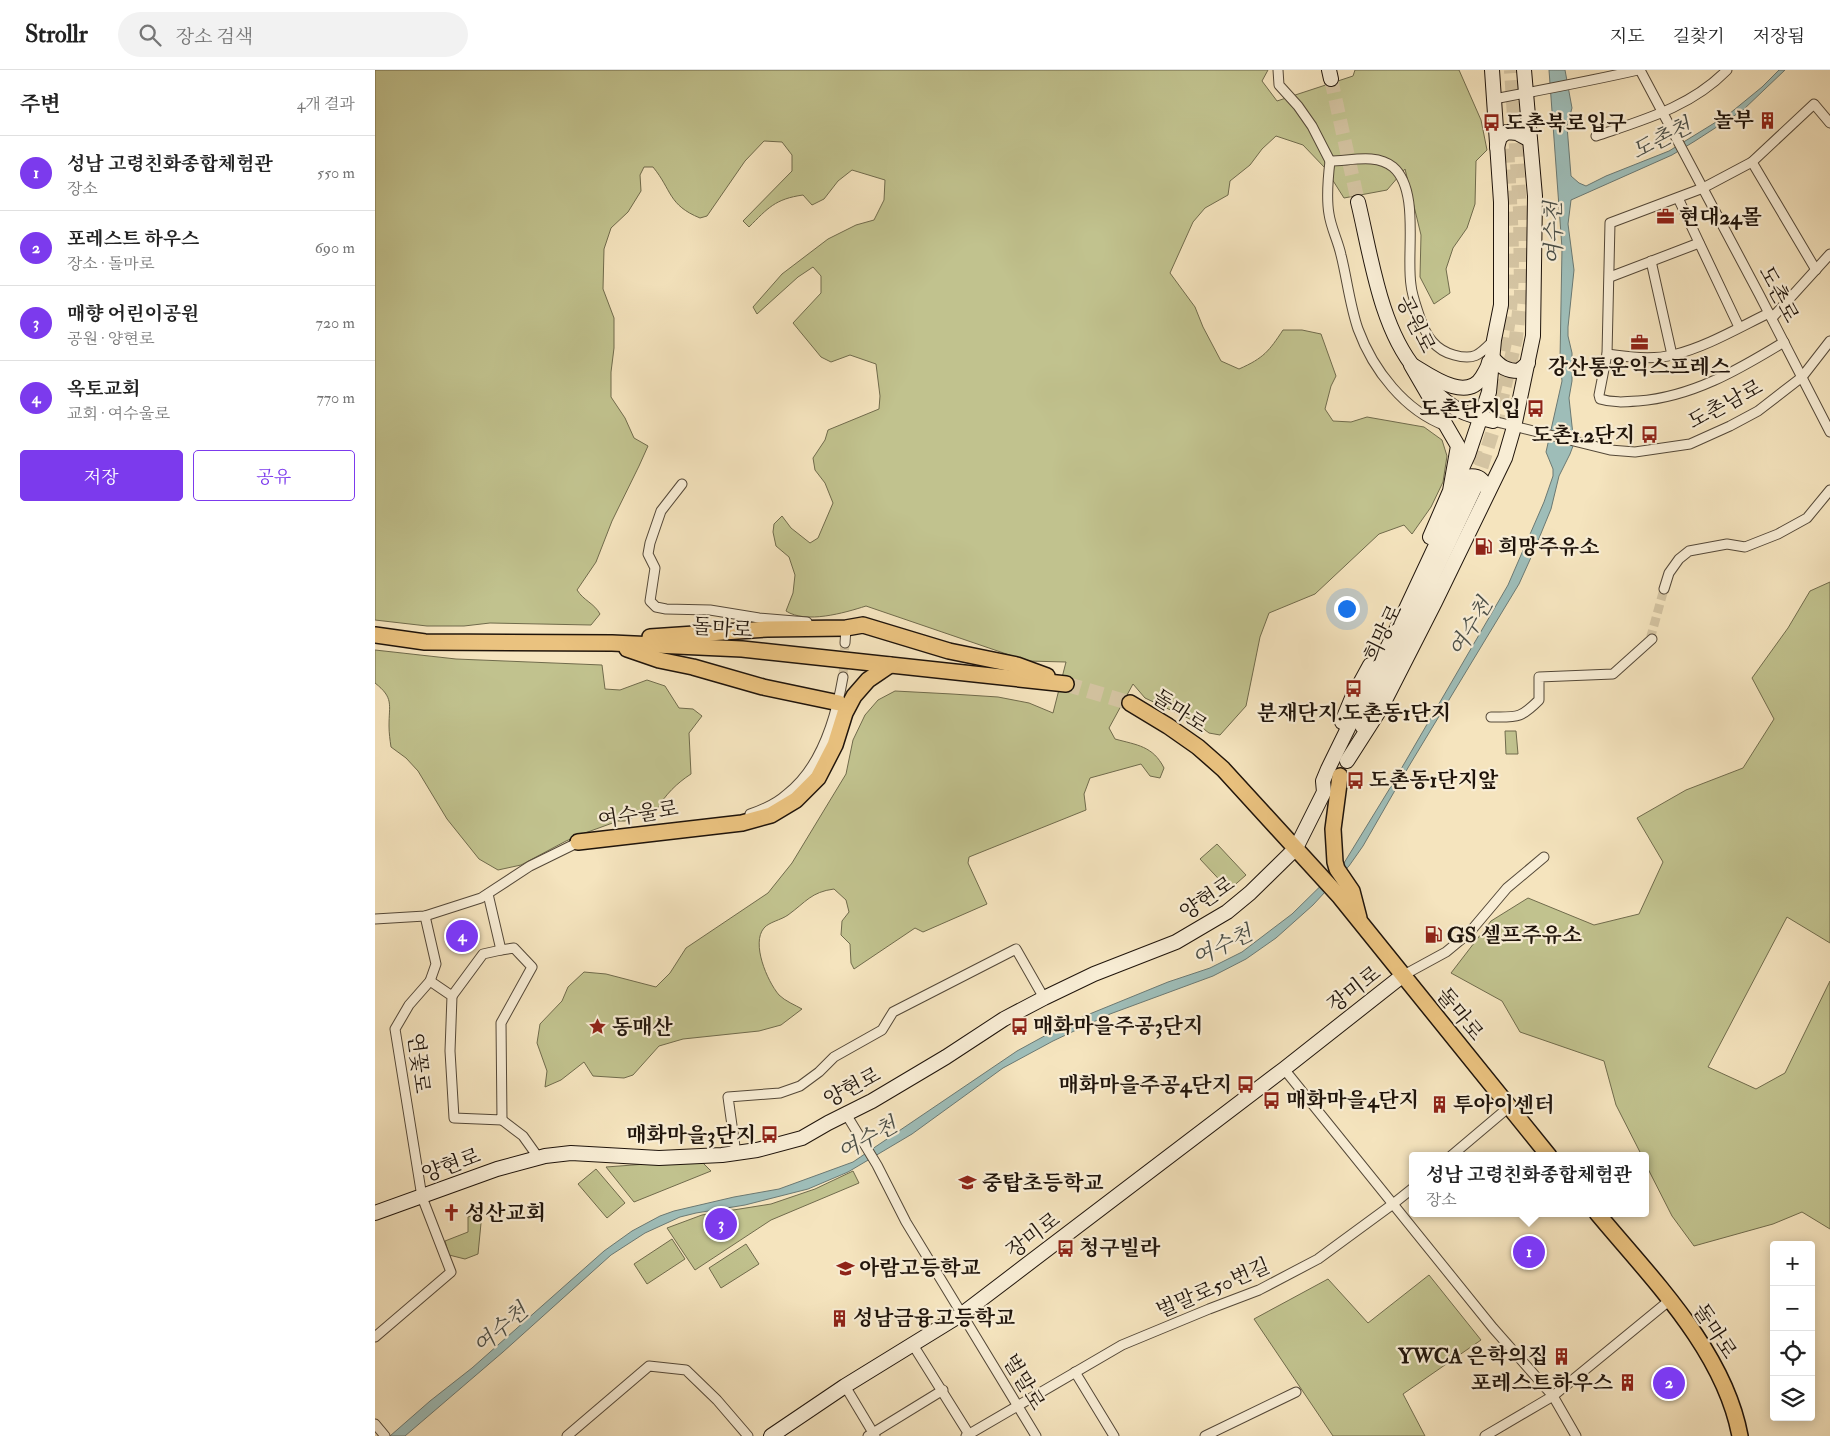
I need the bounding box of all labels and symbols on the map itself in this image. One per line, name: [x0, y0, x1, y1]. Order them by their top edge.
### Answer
place label: 놀부: [1713, 107, 1754, 134]
place label: 도촌북로입구: [1505, 110, 1627, 137]
building icon: 놀부: [1758, 110, 1778, 130]
water label: 도촌천: [1627, 111, 1698, 166]
bus stop icon: 도촌북로입구: [1481, 113, 1501, 133]
water label: 여수천: [1539, 199, 1569, 265]
place label: 현대24몰: [1679, 204, 1762, 231]
office icon: 현대24몰: [1655, 207, 1675, 227]
street label: 도촌로: [1752, 261, 1805, 327]
street label: 공원로: [1390, 291, 1441, 357]
office icon: 강산통운익스프레스: [1629, 332, 1649, 352]
place label: 강산통운익스프레스: [1548, 354, 1730, 381]
street label: 도촌남로: [1683, 373, 1767, 435]
place label: 도촌단지입: [1420, 396, 1521, 423]
bus stop icon: 도촌단지입: [1525, 399, 1545, 419]
place label: 도촌1.2단지: [1532, 422, 1635, 449]
bus stop icon: 도촌1.2단지: [1639, 425, 1659, 445]
place label: 희망주유소: [1498, 534, 1599, 561]
fuel station icon: 희망주유소: [1474, 537, 1494, 557]
water label: 여수천: [1443, 591, 1500, 662]
your location: [1334, 596, 1360, 622]
street label: 희망로: [1358, 600, 1409, 666]
street label: 돌마로: [691, 613, 753, 644]
bus stop icon: 분재단지.도촌동1단지: [1344, 678, 1364, 698]
street label: 돌마로: [1147, 684, 1213, 739]
place label: 분재단지.도촌동1단지: [1257, 700, 1451, 727]
place label: 도촌동1단지앞: [1369, 767, 1499, 794]
bus stop icon: 도촌동1단지앞: [1345, 770, 1365, 790]
street label: 여수울로: [596, 795, 680, 834]
street label: 양현로: [1175, 870, 1240, 927]
pin: 4: [446, 917, 478, 955]
water label: 여수천: [1188, 919, 1259, 972]
place label: GS 셀프주유소: [1447, 922, 1582, 949]
fuel station icon: GS 셀프주유소: [1423, 925, 1443, 945]
street label: 장미로: [1322, 960, 1387, 1019]
street label: 돌마로: [1430, 982, 1489, 1046]
place label: 매화마을주공3단지: [1033, 1013, 1203, 1040]
place label: 동매산: [612, 1014, 674, 1041]
bus stop icon: 매화마을주공3단지: [1009, 1016, 1029, 1036]
place icon: 동매산: [588, 1017, 608, 1037]
street label: 연꽃로: [401, 1031, 436, 1095]
street label: 양현로: [819, 1061, 885, 1114]
place label: 매화마을주공4단지: [1058, 1072, 1232, 1099]
bus stop icon: 매화마을주공4단지: [1236, 1075, 1256, 1095]
place label: 매화마을4단지: [1286, 1087, 1419, 1114]
bus stop icon: 매화마을4단지: [1262, 1090, 1282, 1110]
place label: 투아이센터: [1453, 1092, 1554, 1119]
building icon: 투아이센터: [1429, 1095, 1449, 1115]
water label: 여수천: [833, 1110, 904, 1167]
place label: 매화마을3단지: [626, 1122, 756, 1149]
bus stop icon: 매화마을3단지: [760, 1125, 780, 1145]
street label: 양현로: [418, 1142, 484, 1189]
place label: 중탑초등학교: [982, 1170, 1104, 1197]
school or university icon: 중탑초등학교: [958, 1173, 978, 1193]
place label: 성산교회: [465, 1200, 546, 1227]
church icon: 성산교회: [441, 1203, 461, 1223]
pin: 3: [705, 1205, 737, 1243]
street label: 장미로: [1001, 1206, 1066, 1264]
pin: 1: [1513, 1233, 1545, 1271]
place label: 청구빌라: [1079, 1235, 1161, 1262]
bus stop icon: 청구빌라: [1055, 1238, 1075, 1258]
street label: 벌말로50번길: [1152, 1252, 1274, 1325]
place label: 아람고등학교: [859, 1255, 981, 1282]
school or university icon: 아람고등학교: [835, 1258, 855, 1278]
water label: 여수천: [467, 1296, 535, 1360]
street label: 돌마로: [1687, 1298, 1742, 1364]
place label: 성남금융고등학교: [853, 1305, 1015, 1332]
building icon: 성남금융고등학교: [829, 1308, 849, 1328]
place label: YWCA 은학의집: [1397, 1343, 1548, 1370]
building icon: YWCA 은학의집: [1552, 1346, 1572, 1366]
street label: 벌말로: [996, 1349, 1051, 1415]
pin: 2: [1653, 1364, 1685, 1402]
place label: 포레스트하우스: [1471, 1370, 1613, 1397]
building icon: 포레스트하우스: [1617, 1373, 1637, 1393]

